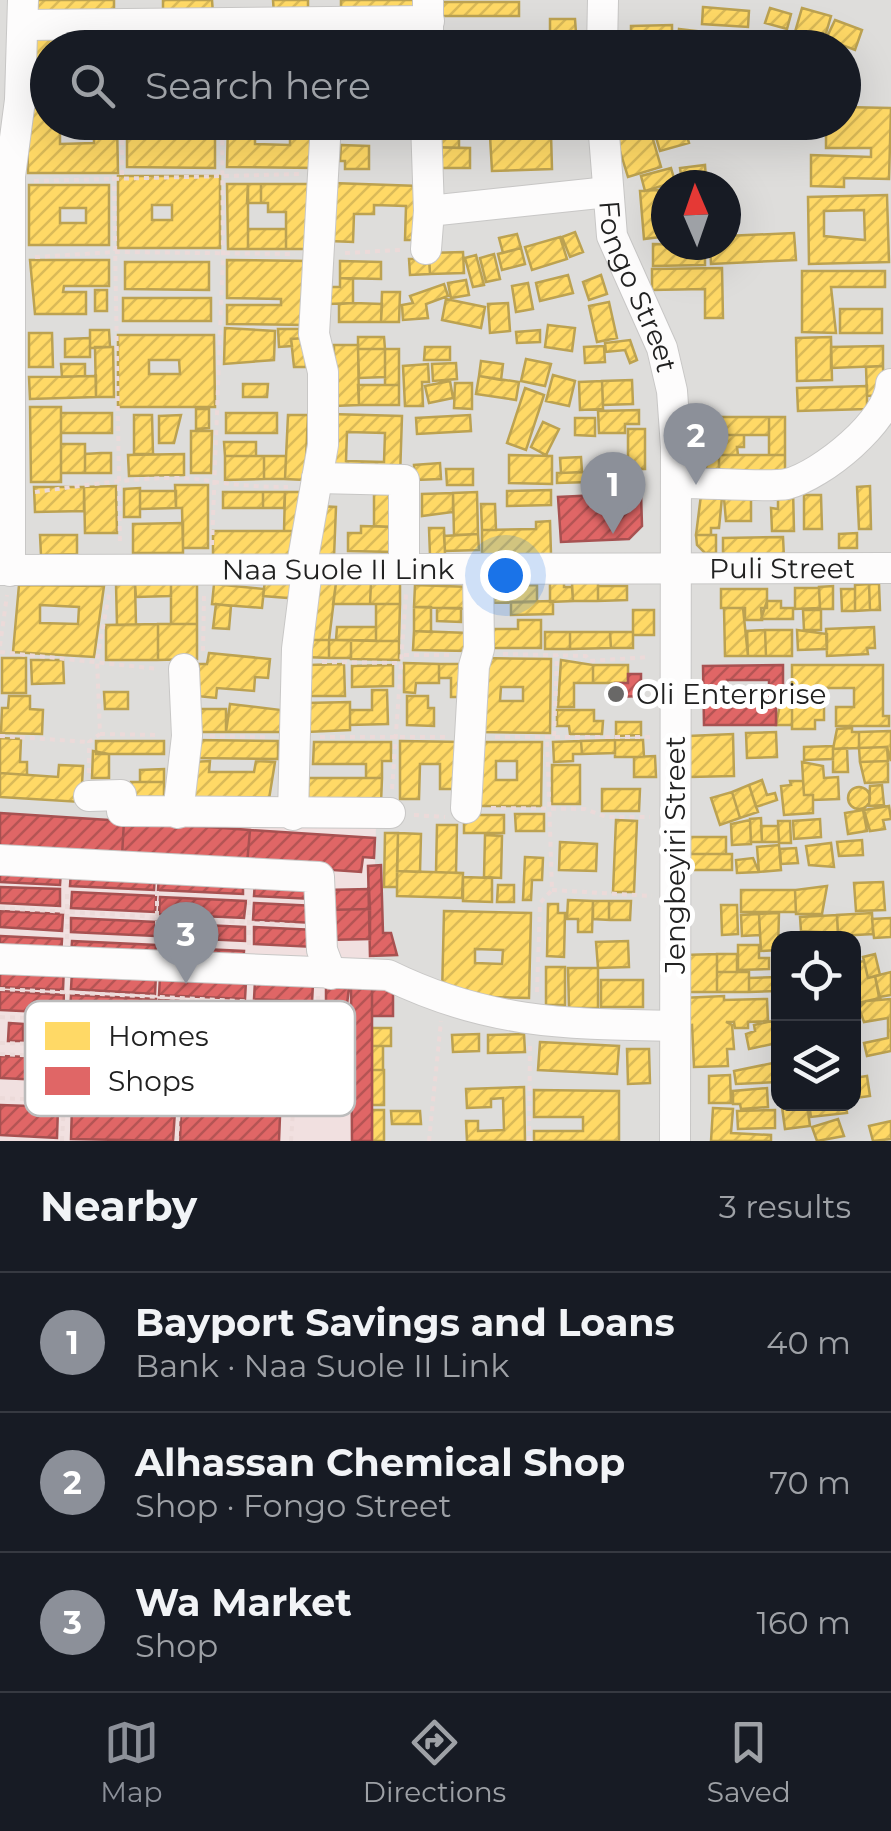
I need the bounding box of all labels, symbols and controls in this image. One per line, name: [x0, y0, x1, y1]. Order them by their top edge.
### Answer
search box: [30, 30, 861, 140]
icon: search: [65, 58, 120, 113]
text: Search here: [145, 62, 371, 109]
north arrow: [651, 170, 741, 260]
street label: Fongo Street: [592, 199, 684, 375]
pin: 2: [664, 402, 728, 485]
pin: 1: [580, 452, 646, 534]
your location: [480, 550, 531, 601]
street label: Puli Street: [709, 551, 855, 585]
street label: Naa Suole II Link: [222, 552, 455, 587]
place label: Oli Enterprise: [636, 677, 826, 711]
marker: Oli Enterprise: [605, 683, 627, 705]
street label: Jengbeyiri Street: [658, 736, 692, 975]
pin: 3: [154, 902, 218, 984]
map controls: [771, 931, 861, 1111]
button: locate: [771, 931, 861, 1021]
legend: [25, 1001, 355, 1116]
text: Homes: [108, 1019, 209, 1053]
button: layers: [771, 1021, 861, 1111]
text: Shops: [108, 1064, 194, 1098]
text: Nearby: [40, 1180, 197, 1232]
text: 3 results: [719, 1187, 851, 1226]
text: Bayport Savings and Loans: [135, 1299, 675, 1346]
text: 1: [66, 1323, 79, 1362]
text: 40 m: [766, 1323, 851, 1362]
text: Bank · Naa Suole II Link: [135, 1346, 509, 1385]
text: Alhassan Chemical Shop: [135, 1439, 625, 1486]
text: 2: [63, 1463, 82, 1502]
text: 70 m: [769, 1463, 851, 1502]
text: Shop · Fongo Street: [135, 1486, 451, 1525]
text: Wa Market: [135, 1579, 352, 1626]
text: 3: [63, 1603, 82, 1642]
text: 160 m: [756, 1603, 851, 1642]
text: Shop: [135, 1626, 218, 1665]
tab: Map: [100, 1715, 162, 1809]
tab: Directions: [363, 1715, 506, 1809]
tab: Saved: [707, 1715, 791, 1809]

